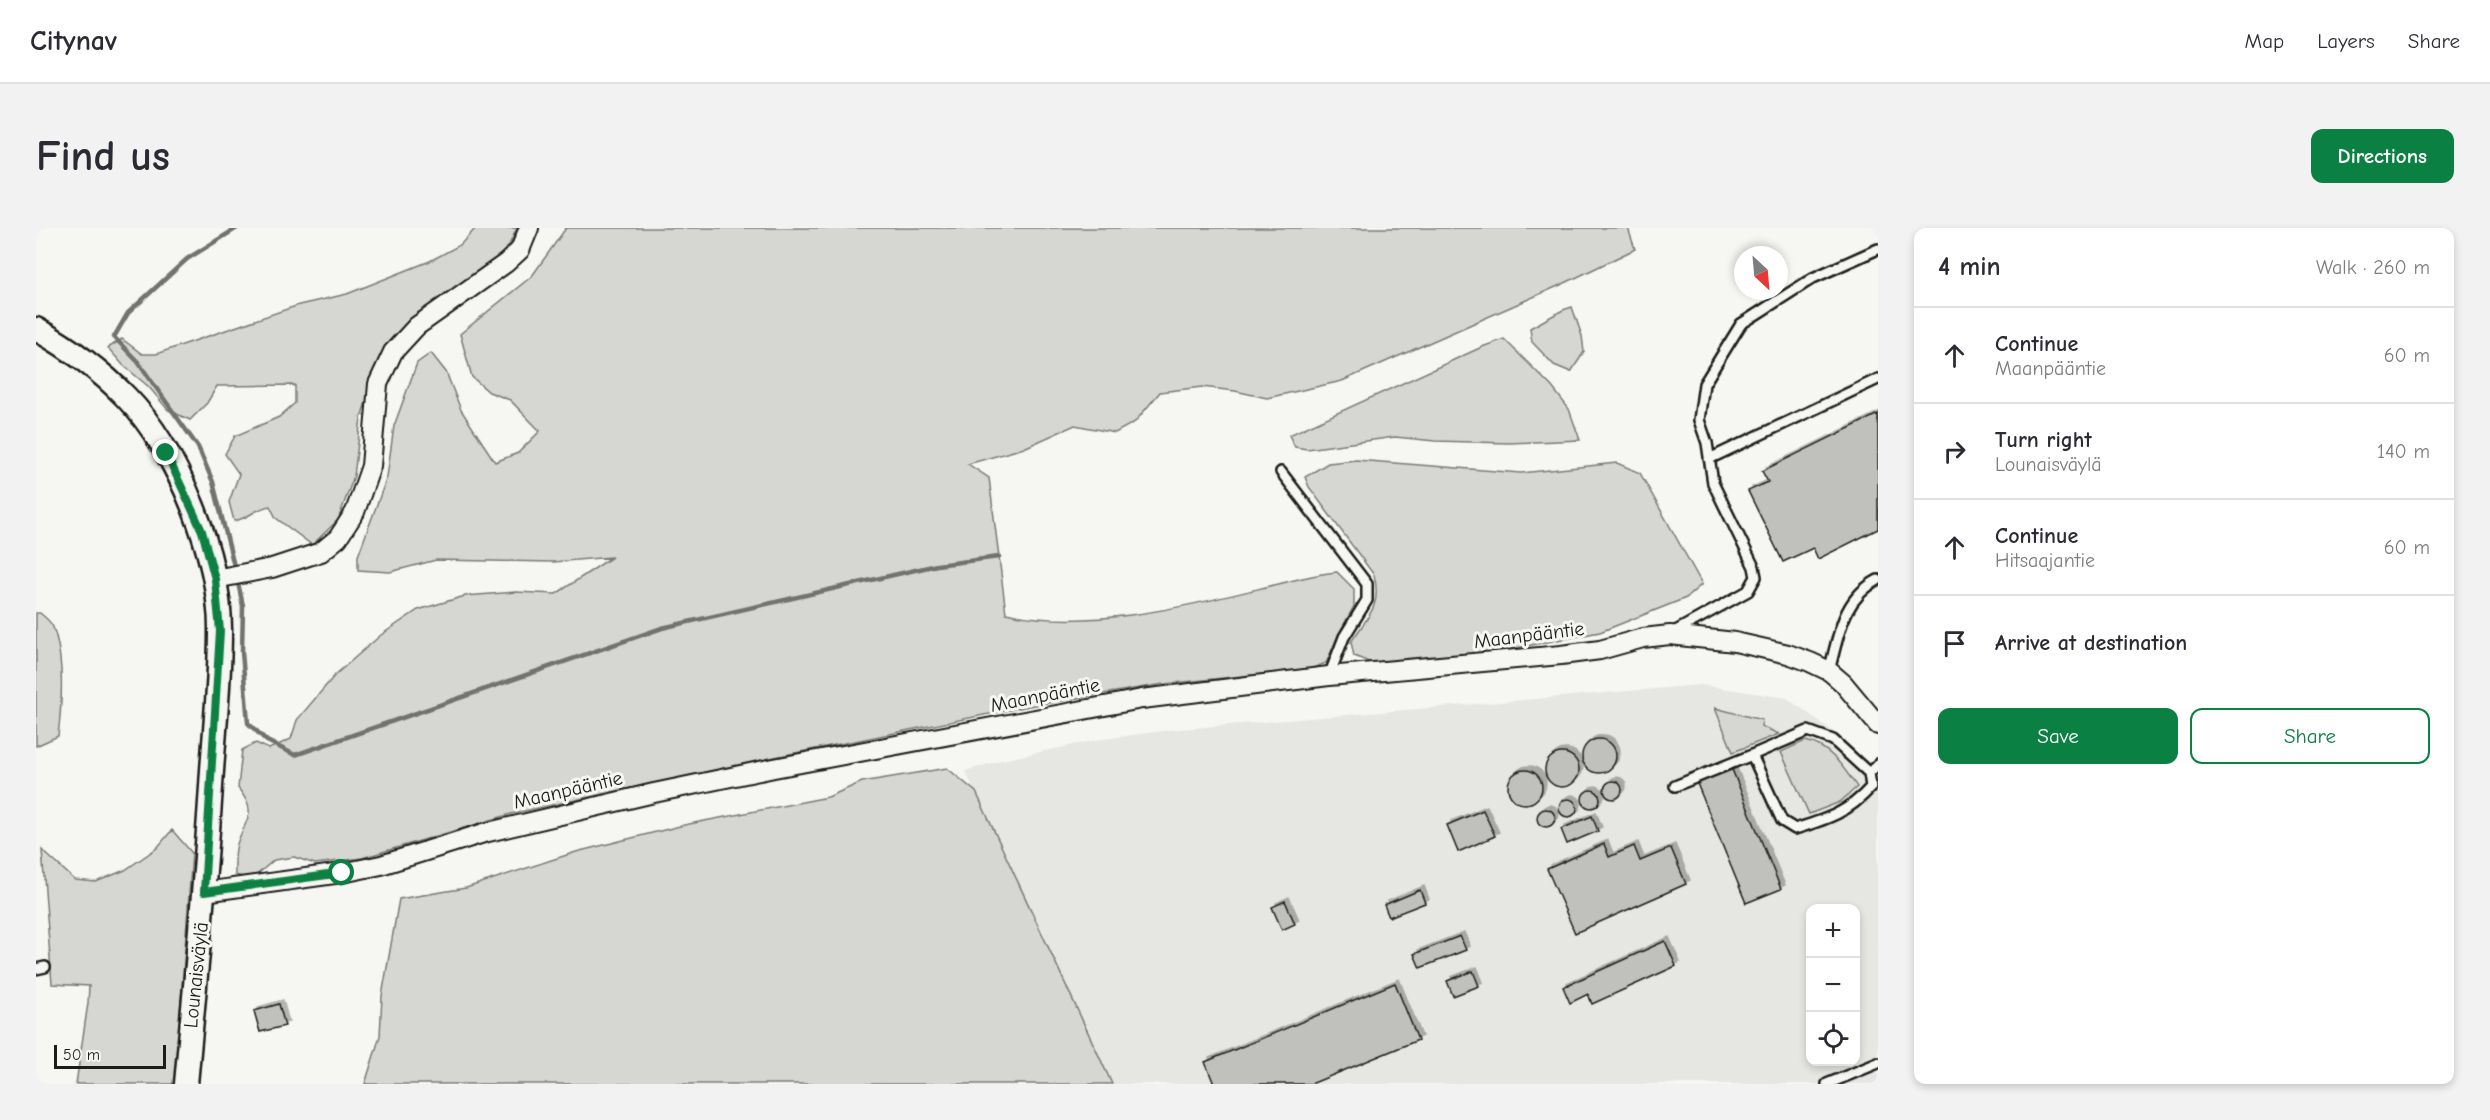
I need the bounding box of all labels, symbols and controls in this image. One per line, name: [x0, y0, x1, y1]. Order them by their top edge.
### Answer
text: Citynav: [30, 25, 117, 57]
text: Map: [2245, 29, 2284, 53]
text: Layers: [2317, 29, 2375, 53]
text: Share: [2408, 29, 2460, 53]
button: Directions: [2311, 129, 2454, 183]
text: Find us: [36, 132, 170, 181]
north arrow: [1734, 246, 1788, 300]
text: 4 min: [1938, 252, 2001, 282]
text: Walk · 260 m: [2316, 256, 2430, 279]
text: Continue: [1995, 331, 2078, 357]
icon: ahead: [1938, 339, 1971, 372]
text: 60 m: [2384, 344, 2430, 367]
text: Maanpääntie: [1995, 357, 2106, 380]
text: Turn right: [1995, 427, 2092, 453]
icon: right: [1938, 435, 1971, 468]
route end: [152, 439, 178, 465]
text: 140 m: [2377, 440, 2430, 463]
text: Lounaisväylä: [1995, 453, 2102, 476]
text: Continue: [1995, 523, 2078, 549]
icon: ahead: [1938, 531, 1971, 564]
text: 60 m: [2384, 536, 2430, 559]
text: Hitsaajantie: [1995, 549, 2095, 572]
street label: Maanpääntie: [1472, 617, 1586, 653]
icon: arrive: [1938, 627, 1971, 660]
text: Arrive at destination: [1995, 630, 2187, 656]
street label: Maanpääntie: [988, 673, 1102, 717]
button: Save: [1938, 708, 2178, 764]
button: Share: [2190, 708, 2430, 764]
street label: Maanpääntie: [511, 766, 625, 814]
route start: [328, 859, 354, 885]
map controls: [1806, 904, 1860, 1066]
button: +: [1806, 904, 1860, 958]
street label: Lounaisväylä: [179, 921, 213, 1029]
button: −: [1806, 958, 1860, 1012]
button: locate: [1806, 1012, 1860, 1066]
scale bar: [54, 1042, 166, 1070]
text: 50 m: [63, 1046, 100, 1064]

